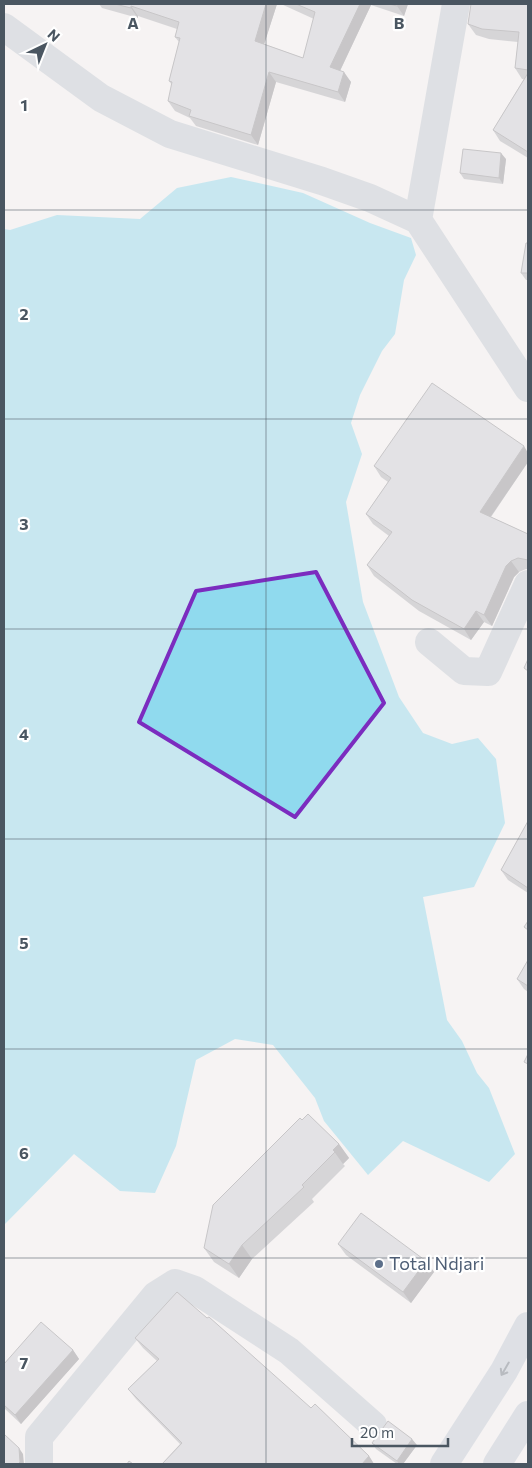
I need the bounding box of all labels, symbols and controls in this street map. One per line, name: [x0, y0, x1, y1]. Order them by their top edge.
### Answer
text: A: [127, 13, 139, 32]
text: B: [394, 13, 405, 32]
north arrow: [20, 20, 70, 70]
text: N: [45, 25, 64, 45]
text: 1: [20, 95, 28, 114]
text: 2: [19, 304, 29, 323]
text: 3: [19, 514, 29, 533]
text: 4: [19, 724, 29, 743]
text: 5: [19, 933, 29, 952]
text: 6: [19, 1143, 29, 1162]
place label: Total Ndjari: [389, 1252, 484, 1274]
marker: Total Ndjari: [373, 1258, 385, 1270]
text: 7: [20, 1353, 29, 1372]
one-way arrow: [500, 1361, 510, 1376]
scale bar: [352, 1416, 448, 1448]
text: 20 m: [360, 1423, 394, 1441]

